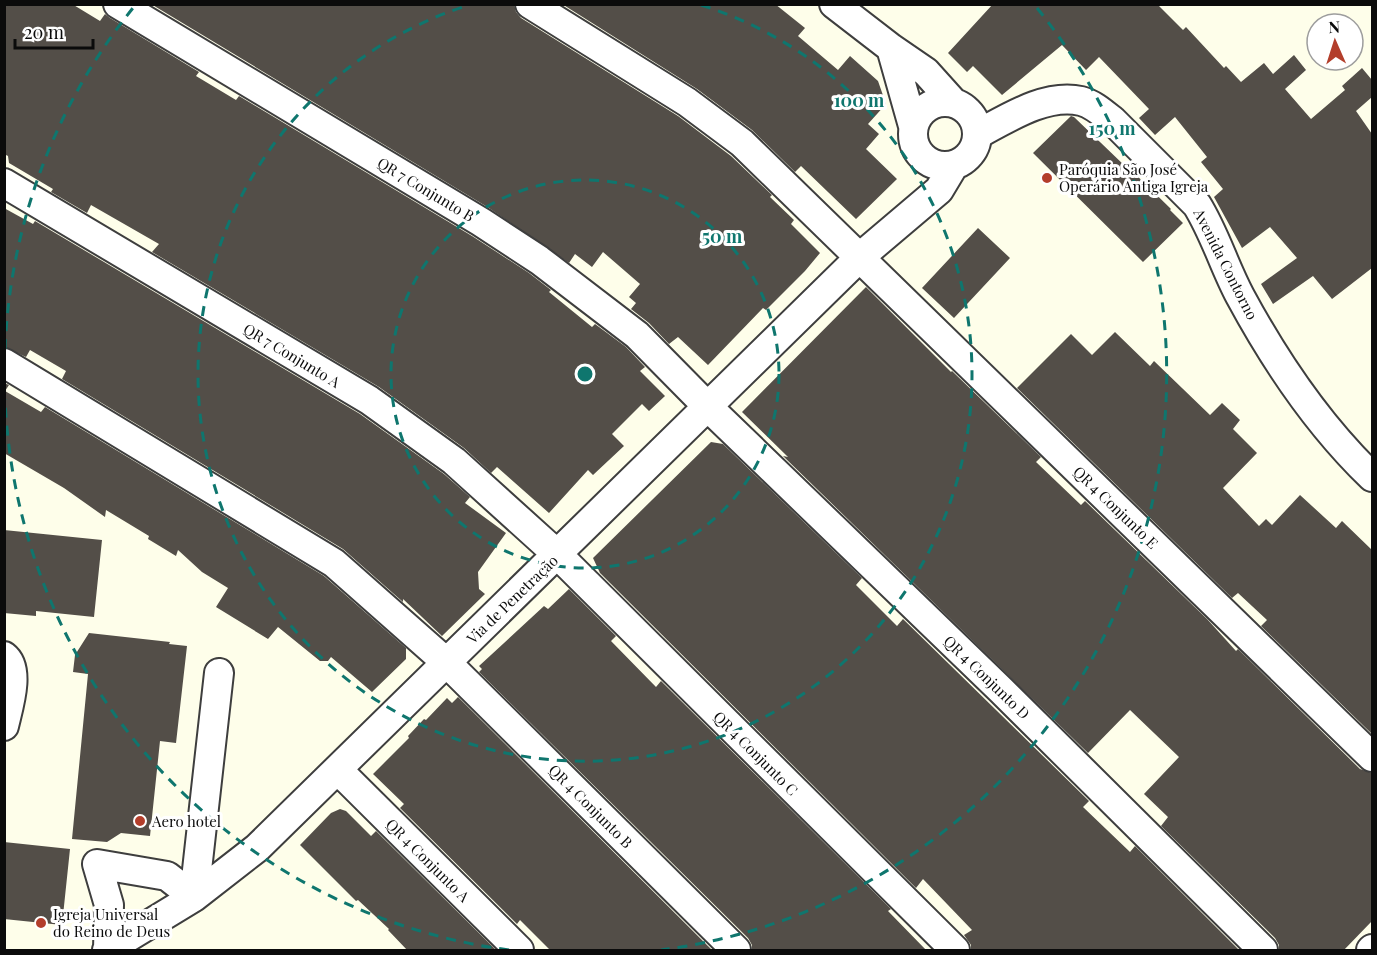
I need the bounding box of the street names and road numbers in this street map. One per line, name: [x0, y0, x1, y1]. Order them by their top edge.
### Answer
street label: QR 7 Conjunto B: [374, 152, 478, 226]
street label: Avenida Contorno: [1189, 204, 1263, 323]
street label: QR 7 Conjunto A: [240, 318, 344, 392]
street label: QR 4 Conjunto E: [1069, 461, 1163, 553]
street label: Via de Penetração: [461, 550, 562, 648]
street label: QR 4 Conjunto D: [940, 631, 1034, 723]
street label: QR 4 Conjunto C: [709, 706, 803, 800]
street label: QR 4 Conjunto B: [545, 760, 637, 852]
street label: QR 4 Conjunto A: [382, 814, 475, 907]

